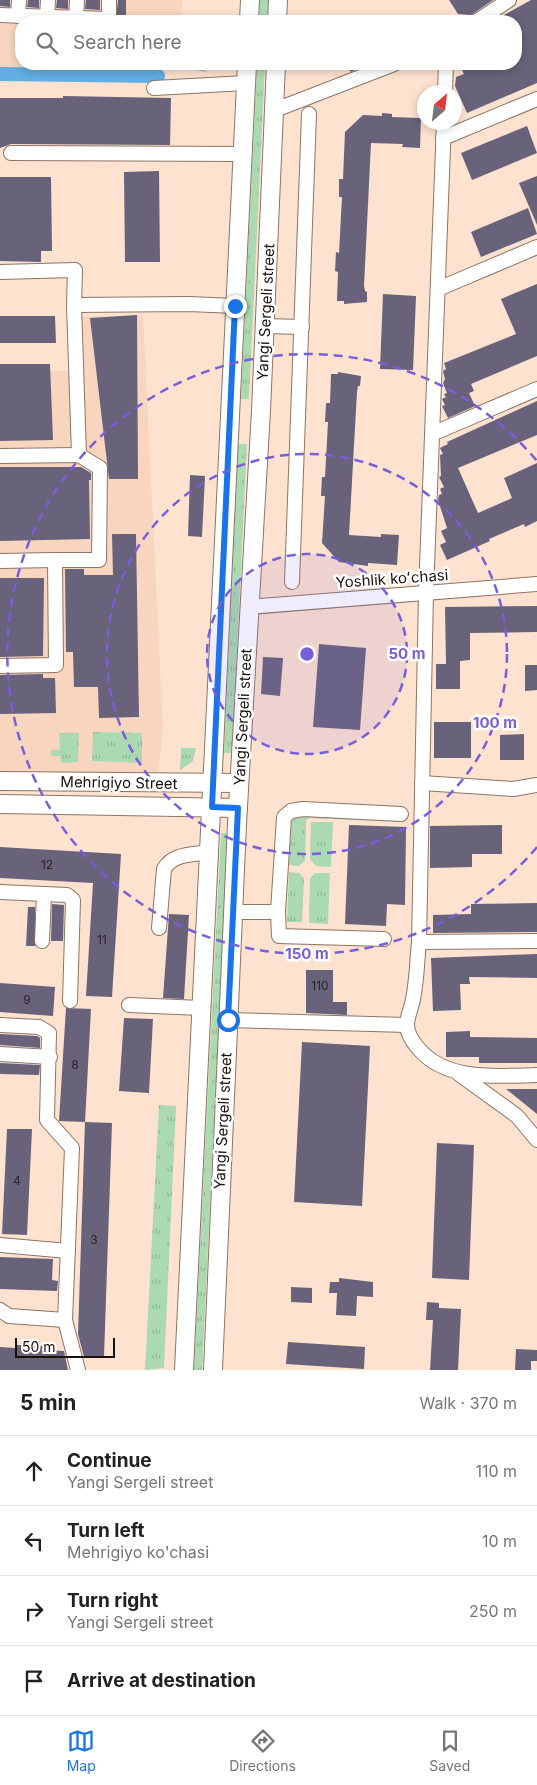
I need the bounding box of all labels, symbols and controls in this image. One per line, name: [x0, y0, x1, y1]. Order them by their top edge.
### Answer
search box: [15, 15, 522, 70]
icon: search: [33, 29, 61, 57]
text: Search here: [73, 31, 182, 54]
north arrow: [417, 85, 462, 130]
street label: Yangi Sergeli street: [252, 243, 279, 381]
route end: [224, 295, 247, 318]
street label: Yoshlik koʻchasi: [335, 565, 449, 592]
text: 50 m: [389, 644, 425, 663]
centre of rings: [298, 645, 316, 663]
street label: Yangi Sergeli street: [229, 648, 256, 786]
text: 100 m: [473, 713, 517, 732]
street label: Mehrigiyo Street: [60, 772, 178, 793]
house number: 12: [41, 857, 53, 872]
house number: 11: [97, 932, 107, 947]
text: 150 m: [285, 944, 329, 963]
house number: 110: [311, 978, 329, 993]
house number: 9: [23, 992, 31, 1007]
route start: [217, 1009, 240, 1032]
street label: Yangi Sergeli street: [209, 1052, 236, 1190]
house number: 8: [71, 1057, 79, 1072]
house number: 4: [13, 1173, 21, 1188]
house number: 3: [90, 1232, 98, 1247]
scale bar: [15, 1335, 115, 1358]
text: 50 m: [22, 1338, 56, 1355]
text: 5 min: [20, 1390, 76, 1415]
text: Walk · 370 m: [420, 1393, 517, 1413]
text: Continue: [67, 1449, 152, 1472]
icon: ahead: [20, 1457, 48, 1485]
text: 110 m: [475, 1461, 517, 1481]
text: Yangi Sergeli street: [67, 1472, 213, 1492]
text: Turn left: [67, 1519, 145, 1542]
icon: left: [20, 1527, 48, 1555]
text: 10 m: [482, 1531, 517, 1551]
text: Mehrigiyo ko'chasi: [67, 1542, 209, 1562]
text: Turn right: [67, 1589, 158, 1612]
icon: right: [20, 1597, 48, 1625]
text: 250 m: [469, 1601, 517, 1621]
text: Yangi Sergeli street: [67, 1612, 213, 1632]
icon: arrive: [20, 1667, 48, 1695]
text: Arrive at destination: [67, 1669, 256, 1692]
tab: Map: [67, 1727, 96, 1774]
tab: Directions: [229, 1727, 296, 1774]
tab: Saved: [429, 1727, 470, 1774]

